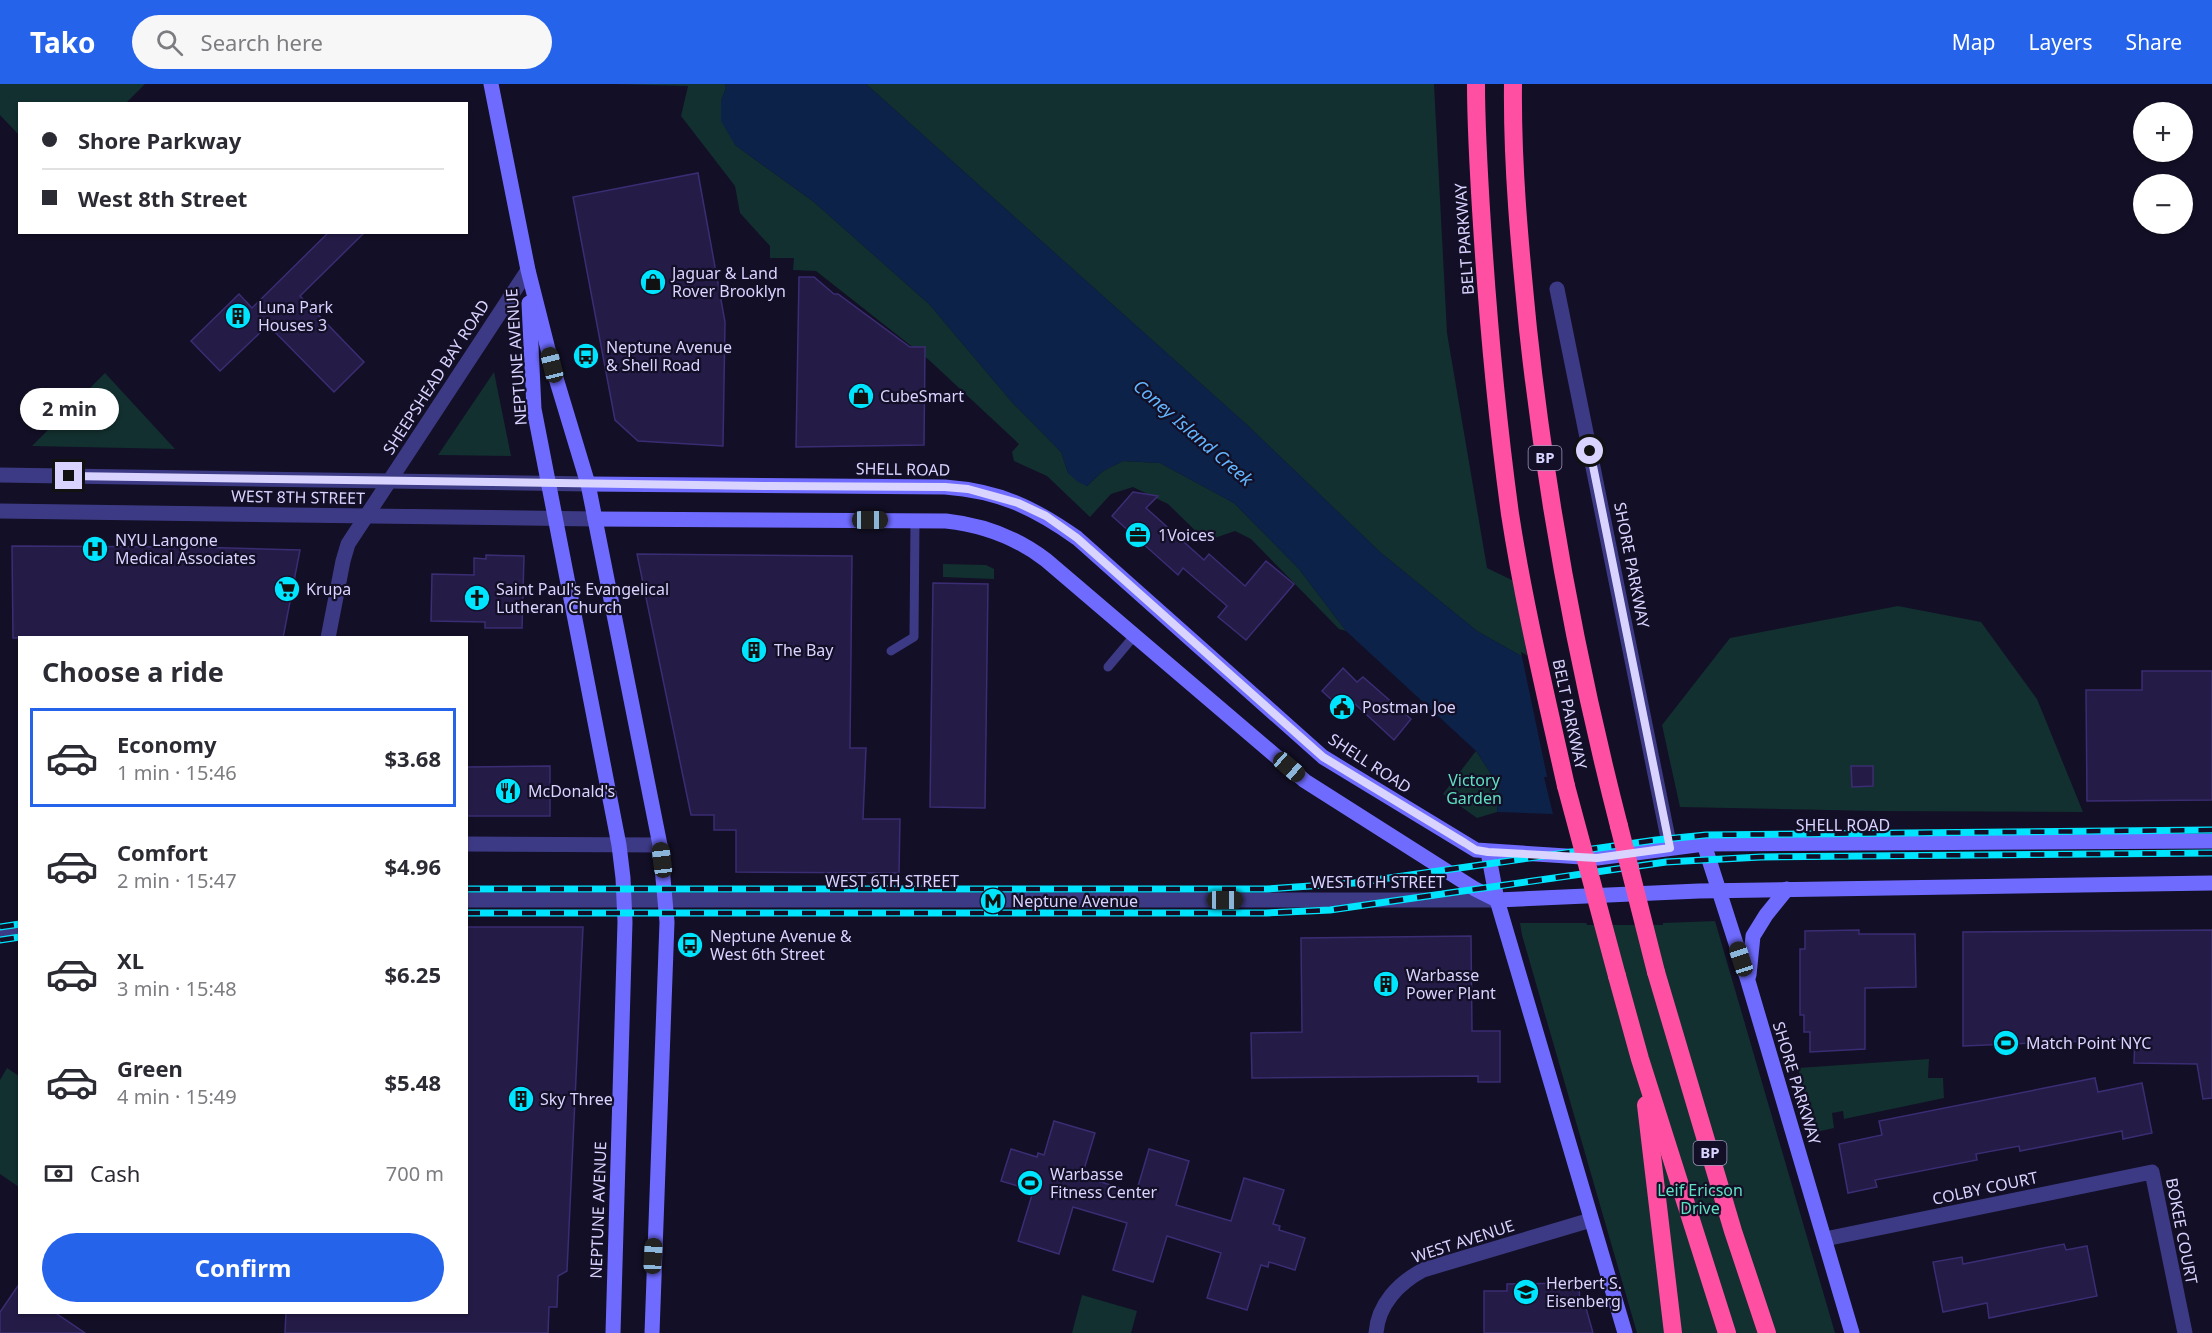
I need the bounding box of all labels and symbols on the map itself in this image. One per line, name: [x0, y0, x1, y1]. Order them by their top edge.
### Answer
street label: BELT PARKWAY: [1449, 181, 1479, 296]
place label: Jaguar & Land Rover Brooklyn: [670, 262, 786, 302]
shop icon: Jaguar & Land Rover Brooklyn: [638, 267, 668, 297]
street label: NEPTUNE AVENUE: [500, 288, 532, 426]
street label: SHEEPSHEAD BAY ROAD: [378, 295, 494, 459]
place label: Luna Park Houses 3: [258, 296, 334, 336]
building icon: Luna Park Houses 3: [223, 301, 253, 331]
place label: Neptune Avenue & Shell Road: [606, 336, 732, 376]
bus stop icon: Neptune Avenue & Shell Road: [571, 341, 601, 371]
car: [539, 345, 565, 385]
water label: Coney Island Creek: [1129, 374, 1259, 492]
shop icon: CubeSmart: [846, 381, 876, 411]
place label: CubeSmart: [880, 385, 964, 407]
callout: 2 min: [20, 389, 118, 431]
route start: [1576, 437, 1603, 464]
road number: BP: [1528, 446, 1562, 470]
street label: SHELL ROAD: [856, 457, 950, 481]
route end: [55, 462, 82, 489]
street label: WEST 8TH STREET: [231, 485, 365, 509]
street label: SHORE PARKWAY: [1609, 500, 1655, 631]
car: [852, 511, 888, 529]
office icon: 1Voices: [1123, 520, 1153, 550]
place label: 1Voices: [1158, 524, 1215, 546]
place label: NYU Langone Medical Associates: [115, 529, 256, 569]
hospital icon: NYU Langone Medical Associates: [80, 534, 110, 564]
supermarket icon: Krupa: [272, 574, 302, 604]
place label: Krupa: [306, 578, 351, 600]
place label: Saint Paul's Evangelical Lutheran Church: [496, 578, 669, 618]
church icon: Saint Paul's Evangelical Lutheran Church: [462, 583, 492, 613]
building icon: The Bay: [739, 635, 769, 665]
place label: The Bay: [774, 639, 834, 661]
street label: BELT PARKWAY: [1548, 657, 1593, 772]
public building icon: Postman Joe: [1327, 692, 1357, 722]
place label: Postman Joe: [1362, 696, 1456, 718]
street label: SHELL ROAD: [1324, 728, 1416, 798]
car: [1270, 748, 1308, 786]
park label: Victory Garden: [1446, 769, 1502, 809]
restaurant icon: McDonald's: [493, 776, 523, 806]
place label: McDonald's: [528, 780, 615, 802]
street label: SHELL ROAD: [1796, 814, 1890, 836]
car: [651, 841, 673, 879]
street label: WEST 6TH STREET: [825, 870, 959, 892]
street label: WEST 6TH STREET: [1311, 871, 1445, 893]
metro station icon: Neptune Avenue: [978, 886, 1008, 916]
place label: Neptune Avenue: [1012, 890, 1138, 912]
car: [1207, 891, 1243, 909]
place label: Neptune Avenue & West 6th Street: [710, 925, 852, 965]
bus stop icon: Neptune Avenue & West 6th Street: [675, 930, 705, 960]
car: [1727, 939, 1755, 979]
place label: Warbasse Power Plant: [1406, 964, 1496, 1004]
building icon: Warbasse Power Plant: [1371, 969, 1401, 999]
street label: SHORE PARKWAY: [1768, 1019, 1826, 1148]
sports icon: Match Point NYC: [1991, 1028, 2021, 1058]
place label: Match Point NYC: [2026, 1032, 2151, 1054]
building icon: Sky Three: [506, 1084, 536, 1114]
place label: Sky Three: [540, 1088, 613, 1110]
street label: NEPTUNE AVENUE: [585, 1141, 611, 1279]
road number: BP: [1694, 1141, 1726, 1165]
place label: Warbasse Fitness Center: [1050, 1163, 1157, 1203]
street label: COLBY COURT: [1930, 1166, 2040, 1210]
sports icon: Warbasse Fitness Center: [1015, 1168, 1045, 1198]
street label: BOKEE COURT: [2161, 1176, 2203, 1286]
park label: Leif Ericson Drive: [1657, 1179, 1743, 1219]
street label: WEST AVENUE: [1409, 1214, 1517, 1268]
car: [643, 1238, 663, 1274]
place label: Herbert S. Eisenberg: [1546, 1272, 1622, 1312]
school or university icon: Herbert S. Eisenberg: [1511, 1277, 1541, 1307]

